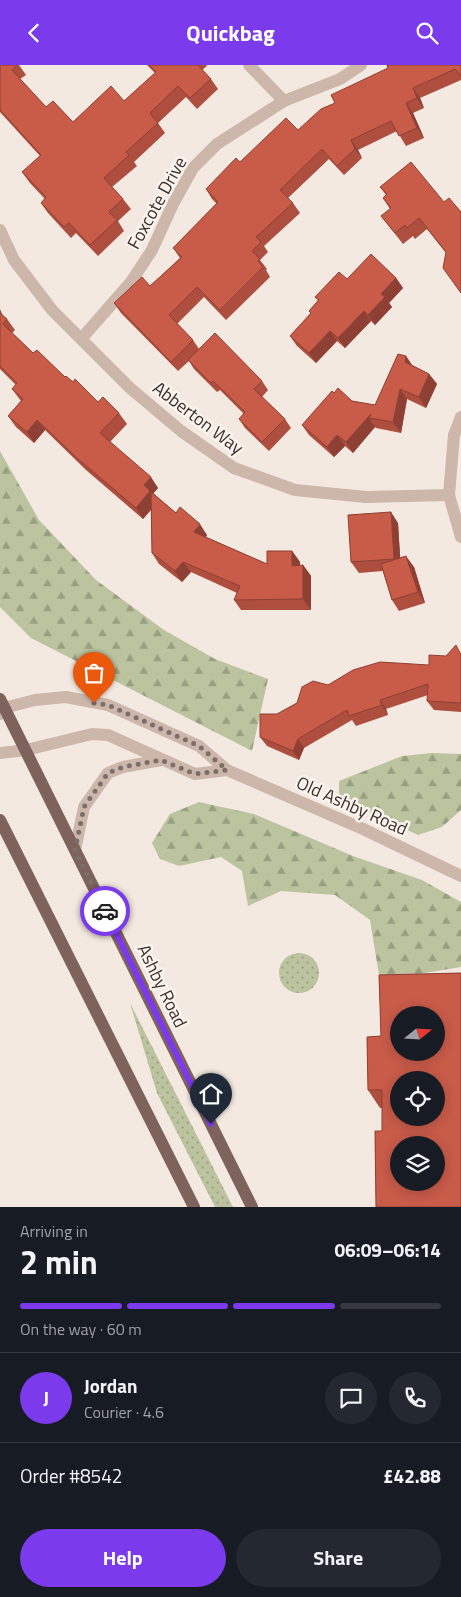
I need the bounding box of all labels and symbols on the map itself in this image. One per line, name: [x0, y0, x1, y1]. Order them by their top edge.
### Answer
street label: Foxcote Drive: [120, 151, 193, 254]
street label: Abberton Way: [147, 374, 250, 461]
pin: [73, 652, 115, 703]
street label: Old Ashby Road: [292, 769, 412, 842]
courier: [80, 886, 130, 936]
street label: Ashby Road: [131, 940, 194, 1032]
north arrow: [390, 1006, 445, 1061]
pin: [190, 1073, 232, 1124]

